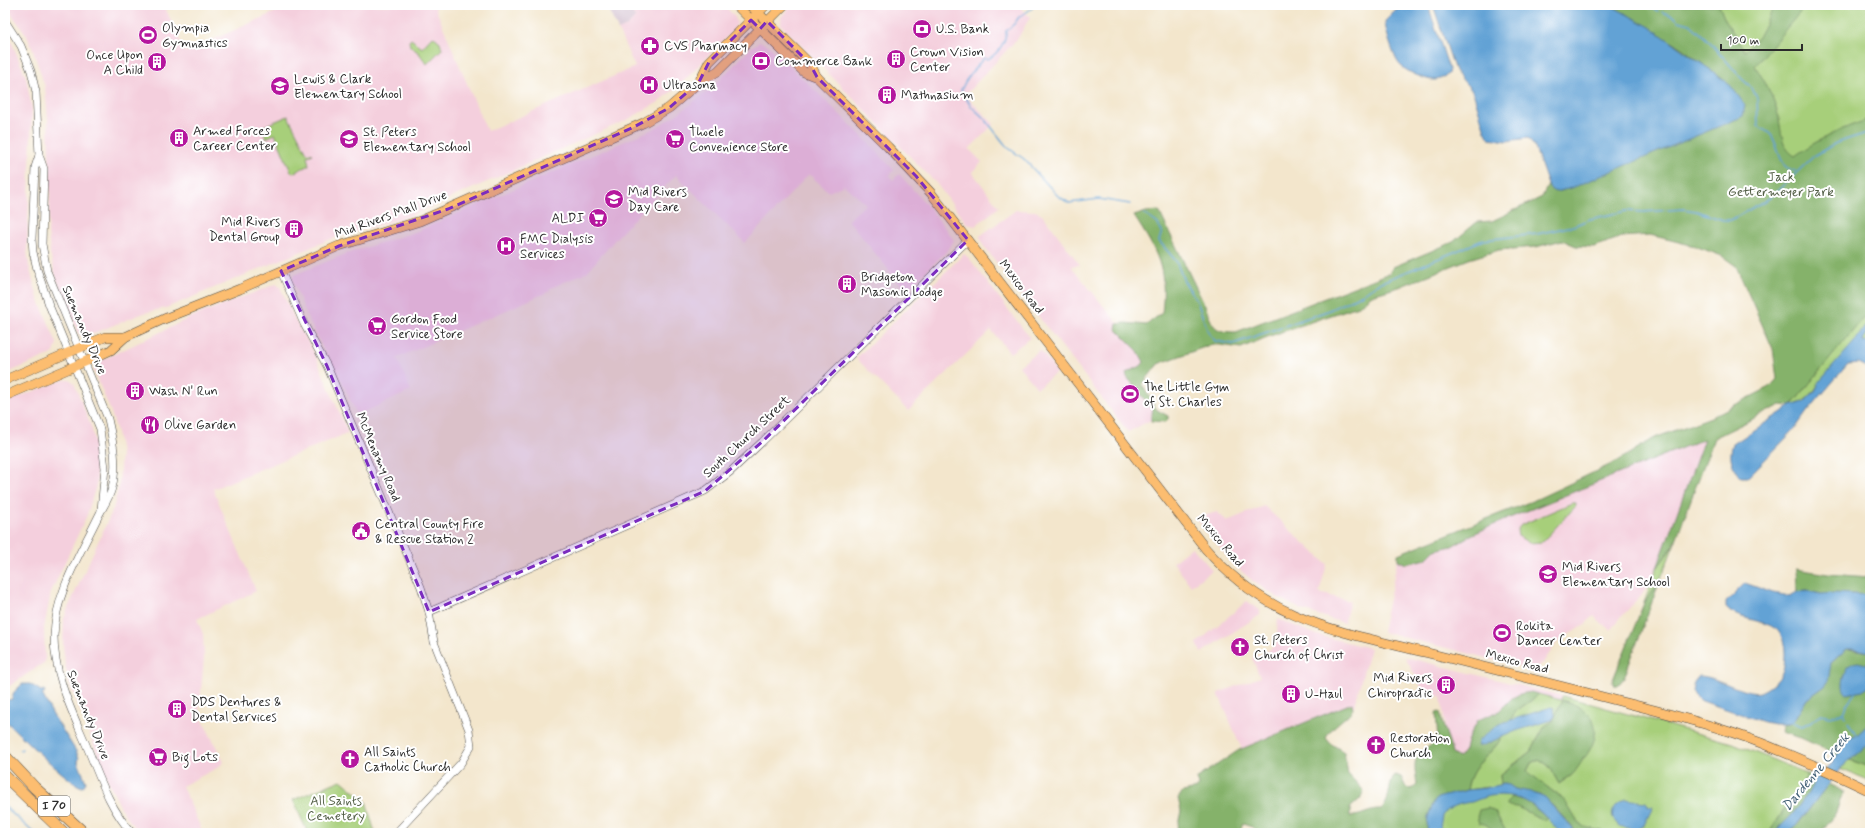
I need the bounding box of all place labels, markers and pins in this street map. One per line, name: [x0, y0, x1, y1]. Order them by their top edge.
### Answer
bank icon: U.S. Bank: [911, 18, 933, 40]
place label: Olympia Gymnastics: [162, 20, 228, 52]
place label: U.S. Bank: [936, 21, 990, 38]
sports icon: Olympia Gymnastics: [137, 24, 159, 46]
pharmacy icon: CVS Pharmacy: [639, 35, 661, 57]
place label: CVS Pharmacy: [664, 38, 747, 55]
place label: Crown Vision Center: [910, 44, 984, 76]
place label: Once Upon A Child: [86, 47, 143, 79]
building icon: Crown Vision Center: [885, 48, 907, 70]
bank icon: Commerce Bank: [750, 50, 772, 72]
building icon: Once Upon A Child: [146, 51, 168, 73]
place label: Commerce Bank: [775, 53, 873, 70]
place label: Lewis & Clark Elementary School: [294, 71, 402, 103]
hospital icon: Ultrasona: [638, 74, 660, 96]
school or university icon: Lewis & Clark Elementary School: [269, 75, 291, 97]
place label: Ultrasona: [663, 77, 717, 94]
building icon: Mathnasium: [876, 84, 898, 106]
place label: Mathnasium: [901, 87, 974, 104]
place label: Armed Forces Career Center: [193, 123, 277, 155]
place label: St. Peters Elementary School: [363, 124, 471, 156]
place label: Thoele Convenience Store: [689, 124, 788, 156]
building icon: Armed Forces Career Center: [168, 127, 190, 149]
school or university icon: St. Peters Elementary School: [338, 128, 360, 150]
supermarket icon: Thoele Convenience Store: [664, 128, 686, 150]
place label: Mid Rivers Day Care: [628, 184, 687, 216]
school or university icon: Mid Rivers Day Care: [603, 188, 625, 210]
supermarket icon: ALDI: [587, 207, 609, 229]
place label: ALDI: [552, 210, 584, 227]
place label: Mid Rivers Dental Group: [209, 214, 280, 246]
building icon: Mid Rivers Dental Group: [283, 218, 305, 240]
place label: FMC Dialysis Services: [520, 231, 593, 263]
hospital icon: FMC Dialysis Services: [495, 235, 517, 257]
place label: Bridgeton Masonic Lodge: [861, 269, 943, 301]
building icon: Bridgeton Masonic Lodge: [836, 273, 858, 295]
place label: Gordon Food Service Store: [391, 311, 463, 343]
supermarket icon: Gordon Food Service Store: [366, 315, 388, 337]
place label: The Little Gym of St. Charles: [1144, 379, 1229, 411]
building icon: Wash N' Run: [124, 380, 146, 402]
place label: Wash N' Run: [149, 383, 218, 400]
sports icon: The Little Gym of St. Charles: [1119, 383, 1141, 405]
restaurant icon: Olive Garden: [139, 414, 161, 436]
place label: Olive Garden: [164, 417, 236, 434]
place label: Central County Fire & Rescue Station 2: [375, 516, 484, 548]
public building icon: Central County Fire & Rescue Station 2: [350, 520, 372, 542]
place label: Mid Rivers Elementary School: [1562, 559, 1670, 591]
school or university icon: Mid Rivers Elementary School: [1537, 563, 1559, 585]
place label: Rokita Dancer Center: [1516, 618, 1602, 650]
sports icon: Rokita Dancer Center: [1491, 622, 1513, 644]
place label: St. Peters Church of Christ: [1254, 632, 1344, 664]
church icon: St. Peters Church of Christ: [1229, 636, 1251, 658]
place label: Mid Rivers Chiropractic: [1367, 670, 1432, 702]
building icon: Mid Rivers Chiropractic: [1435, 674, 1457, 696]
building icon: U-Haul: [1280, 683, 1302, 705]
place label: U-Haul: [1305, 686, 1342, 703]
place label: DDS Dentures & Dental Services: [191, 694, 282, 726]
building icon: DDS Dentures & Dental Services: [166, 698, 188, 720]
place label: Restoration Church: [1390, 730, 1450, 762]
church icon: Restoration Church: [1365, 734, 1387, 756]
place label: All Saints Catholic Church: [364, 744, 451, 776]
supermarket icon: Big Lots: [147, 746, 169, 768]
church icon: All Saints Catholic Church: [339, 748, 361, 770]
place label: Big Lots: [172, 749, 218, 768]

